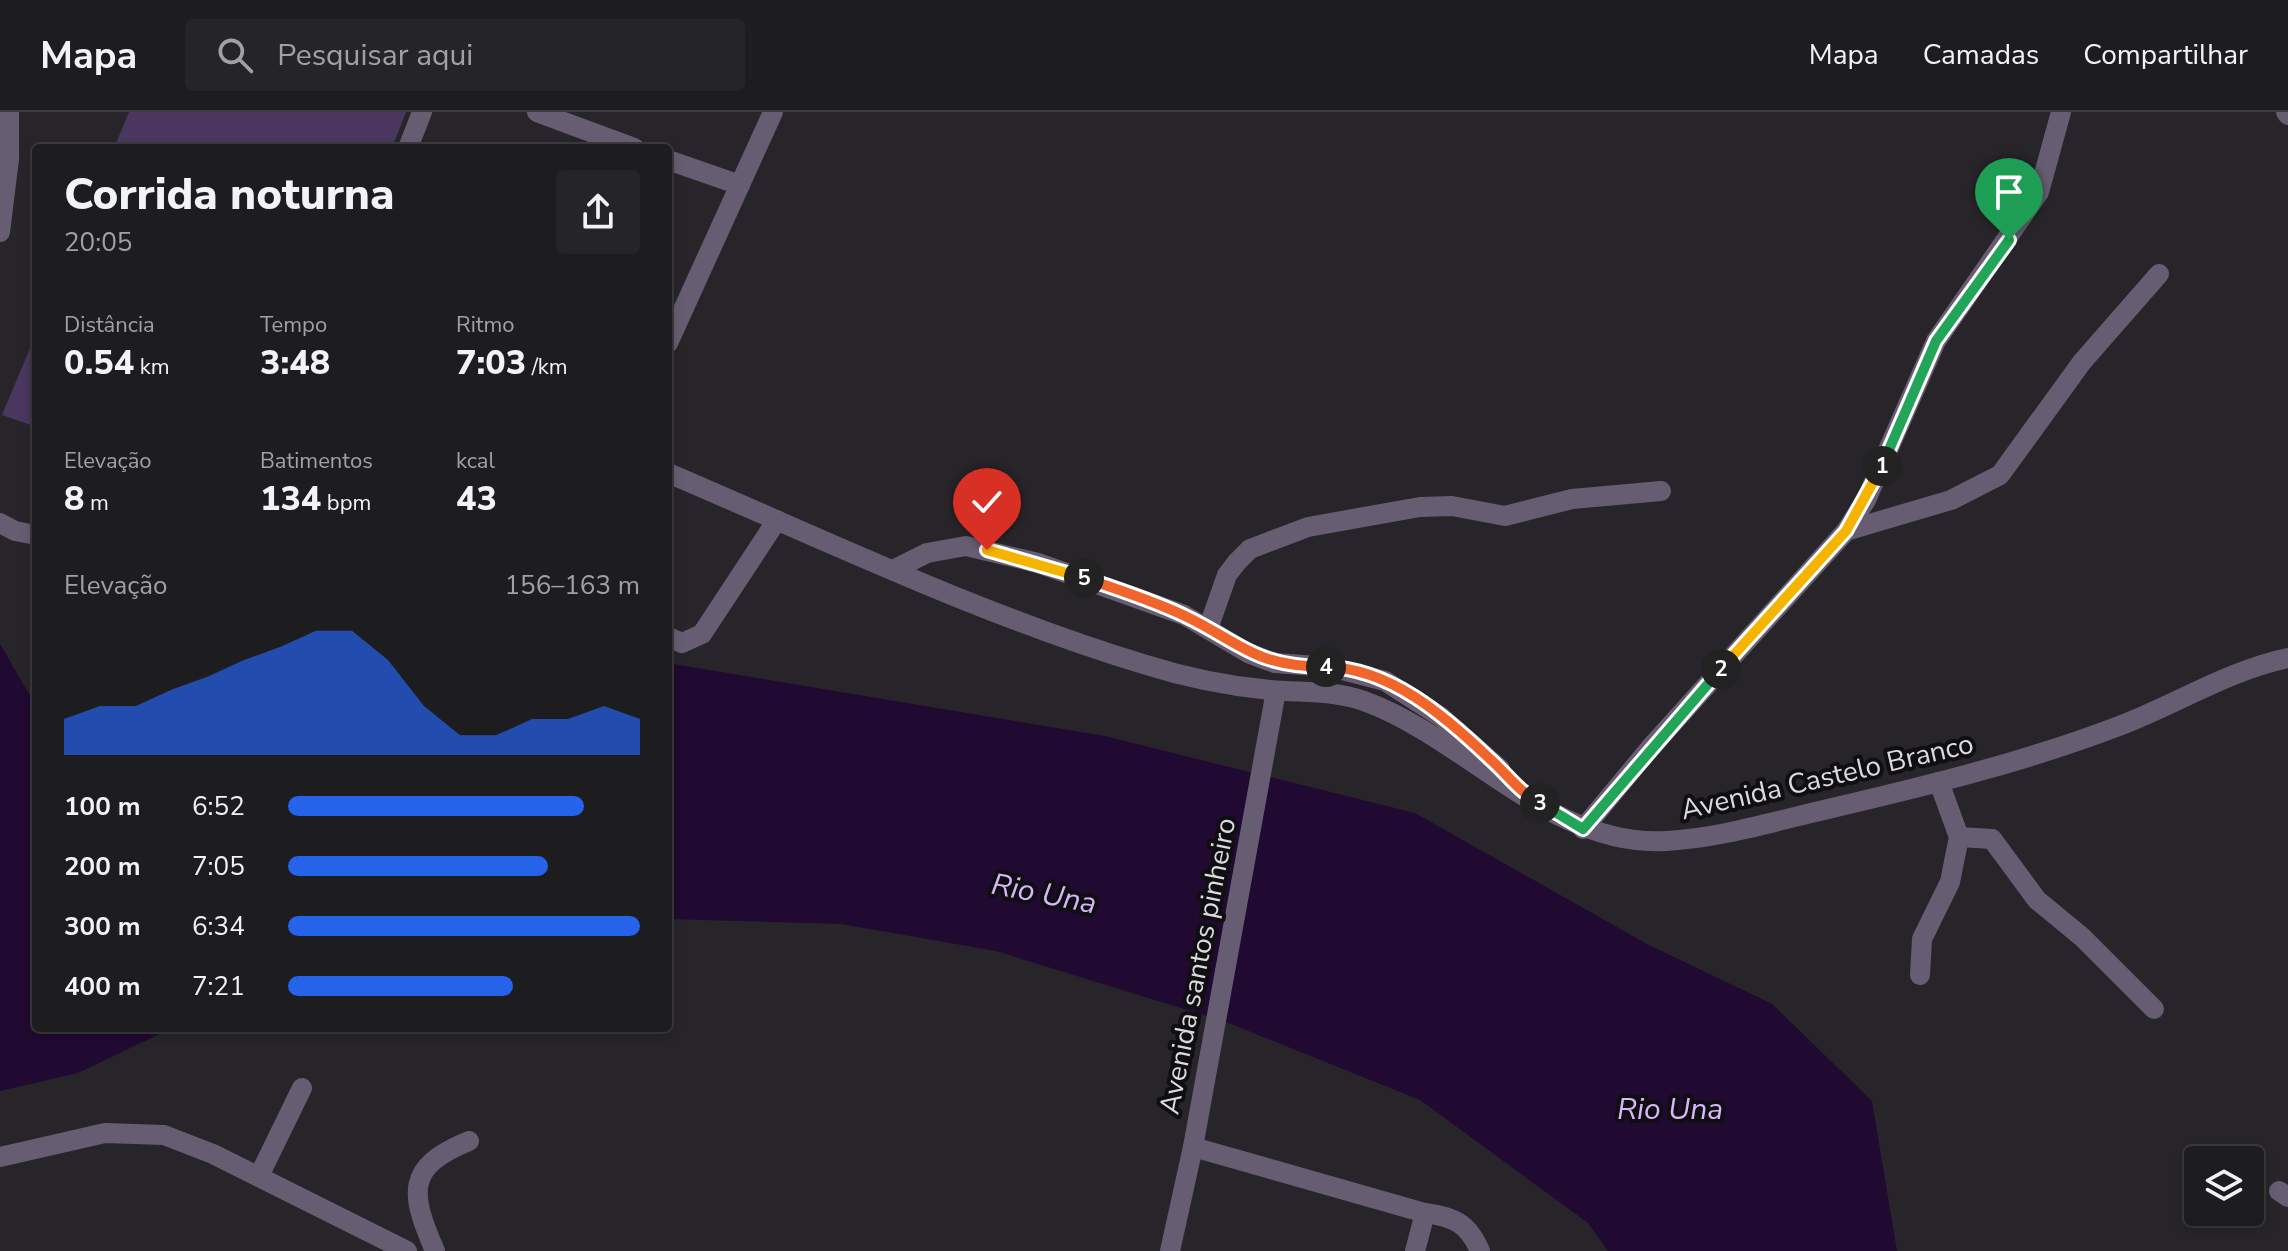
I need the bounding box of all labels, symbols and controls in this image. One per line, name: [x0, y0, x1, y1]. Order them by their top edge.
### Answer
search box: [185, 19, 745, 91]
text: Mapa: [40, 30, 137, 81]
icon: search: [213, 33, 257, 77]
text: Pesquisar aqui: [277, 35, 473, 76]
text: Mapa: [1809, 36, 1879, 74]
text: Camadas: [1923, 36, 2039, 74]
text: Compartilhar: [2083, 36, 2248, 74]
pin: [1975, 158, 2043, 240]
text: Corrida noturna: [64, 165, 394, 225]
button: share: [556, 170, 640, 254]
icon: arrive: [1987, 170, 2031, 214]
text: 20:05: [64, 225, 132, 260]
text: Distância: [64, 310, 155, 340]
text: Tempo: [260, 310, 327, 340]
text: Ritmo: [456, 310, 515, 340]
text: 0.54: [64, 340, 134, 386]
text: 3:48: [260, 340, 330, 386]
text: 7:03: [456, 340, 526, 386]
text: km: [134, 352, 170, 382]
text: /km: [526, 352, 568, 382]
text: Elevação: [64, 446, 152, 476]
text: Batimentos: [260, 446, 373, 476]
text: kcal: [456, 446, 495, 476]
pin: 1: [1862, 446, 1902, 486]
text: 1: [1875, 451, 1889, 481]
pin: [953, 468, 1021, 550]
text: 8: [64, 476, 84, 522]
text: 134: [260, 476, 321, 522]
text: 43: [456, 476, 497, 522]
icon: check: [965, 480, 1009, 524]
text: m: [84, 488, 109, 518]
text: bpm: [321, 488, 371, 518]
pin: 5: [1064, 558, 1104, 598]
text: 5: [1077, 563, 1091, 593]
text: Elevação: [64, 568, 167, 603]
text: 156–163 m: [504, 568, 640, 603]
pin: 4: [1306, 647, 1346, 687]
pin: 2: [1701, 649, 1741, 689]
text: 4: [1319, 652, 1333, 682]
text: 2: [1714, 654, 1728, 684]
street label: Avenida Castelo Branco: [1677, 725, 1977, 829]
pin: 3: [1520, 783, 1560, 823]
text: 3: [1533, 788, 1547, 818]
text: 100 m: [64, 789, 141, 824]
text: 6:52: [192, 789, 245, 824]
street label: Avenida santos pinheiro: [1151, 815, 1245, 1117]
text: 200 m: [64, 849, 141, 884]
text: 7:05: [192, 849, 245, 884]
water label: Rio Una: [988, 864, 1100, 924]
text: 300 m: [64, 909, 141, 944]
text: 6:34: [192, 909, 245, 944]
text: 400 m: [64, 969, 141, 1004]
text: 7:21: [192, 969, 245, 1004]
water label: Rio Una: [1617, 1089, 1723, 1130]
map controls: [2184, 1146, 2264, 1226]
button: layers: [2184, 1146, 2264, 1226]

